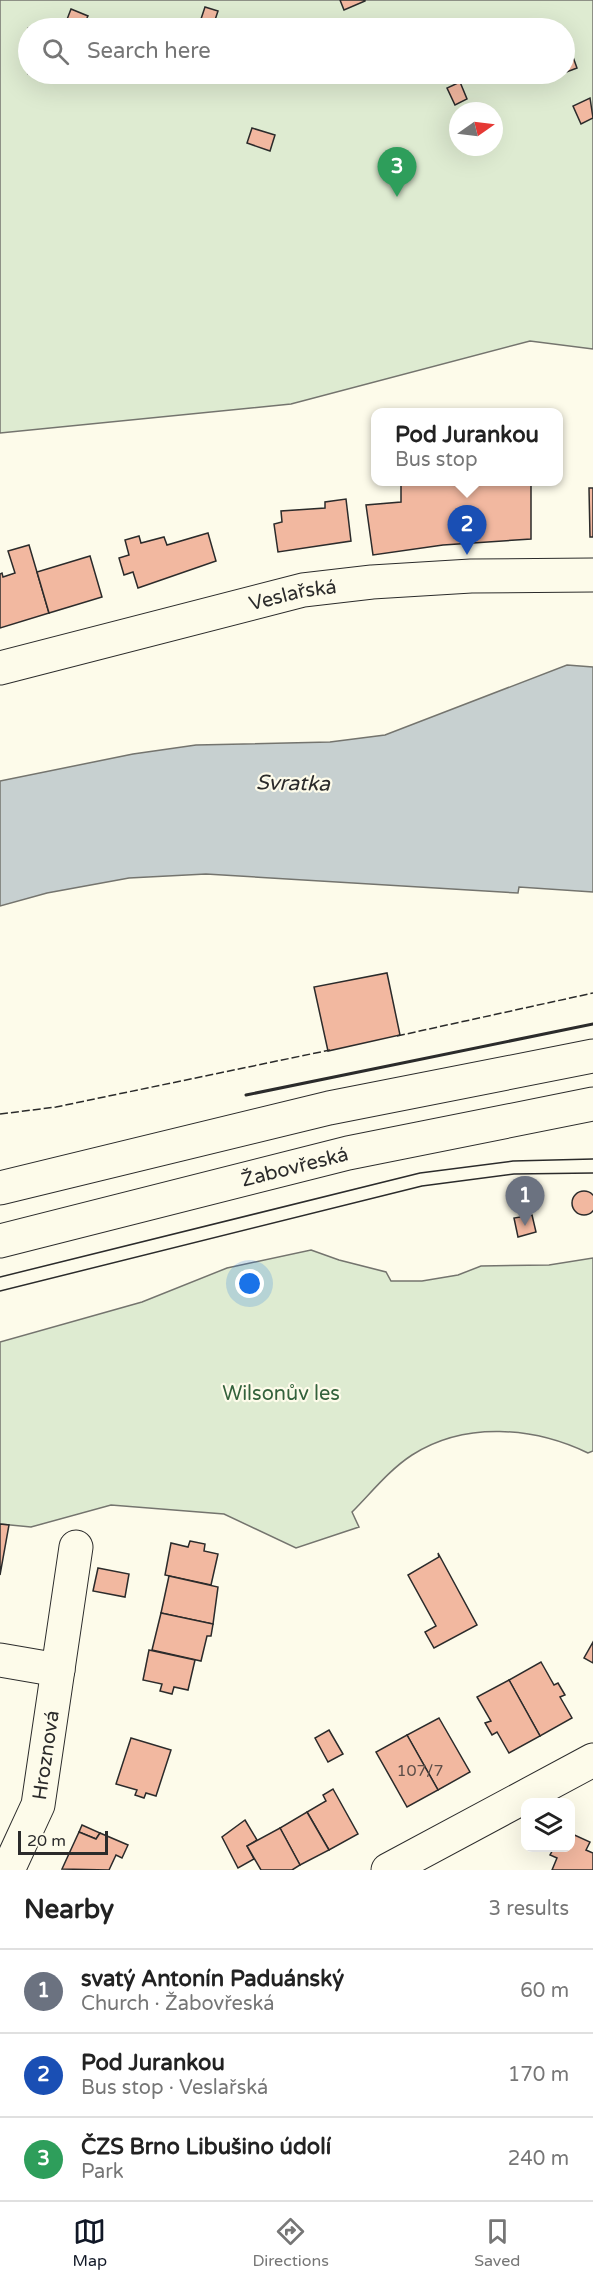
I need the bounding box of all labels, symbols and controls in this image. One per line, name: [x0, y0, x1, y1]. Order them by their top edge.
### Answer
search box: [18, 18, 575, 84]
icon: search: [39, 35, 72, 68]
text: Search here: [87, 38, 211, 64]
north arrow: [449, 102, 503, 156]
pin: 3: [378, 148, 416, 197]
popup: [371, 408, 563, 486]
text: Pod Jurankou: [395, 422, 539, 448]
text: Bus stop: [395, 448, 478, 472]
pin: 2: [448, 506, 486, 555]
street label: Veslařská: [247, 575, 338, 616]
water label: Svratka: [256, 770, 331, 797]
street label: Žabovřeská: [239, 1142, 351, 1193]
pin: 1: [506, 1176, 544, 1226]
your location: [235, 1269, 264, 1298]
park label: Wilsonův les: [222, 1382, 340, 1406]
street label: Hroznová: [28, 1709, 65, 1802]
house number: 107/7: [397, 1761, 443, 1781]
map controls: [521, 1798, 575, 1852]
button: layers: [521, 1798, 575, 1852]
scale bar: [18, 1828, 108, 1856]
text: 20 m: [27, 1831, 66, 1851]
text: Nearby: [24, 1894, 114, 1925]
text: 3 results: [489, 1897, 569, 1921]
text: svatý Antonín Paduánský: [81, 1966, 344, 1992]
text: 1: [37, 1979, 50, 2003]
text: 60 m: [520, 1979, 569, 2003]
text: Church · Žabovřeská: [81, 1992, 274, 2016]
text: Pod Jurankou: [81, 2050, 225, 2076]
text: 2: [37, 2063, 50, 2087]
text: 170 m: [508, 2063, 569, 2087]
text: Bus stop · Veslařská: [81, 2076, 268, 2100]
text: ČZS Brno Libušino údolí: [81, 2134, 331, 2160]
text: 3: [37, 2147, 50, 2171]
text: 240 m: [508, 2147, 569, 2171]
text: Park: [81, 2160, 124, 2184]
tab: Map: [73, 2215, 107, 2271]
tab: Directions: [252, 2215, 329, 2271]
tab: Saved: [474, 2215, 520, 2271]

